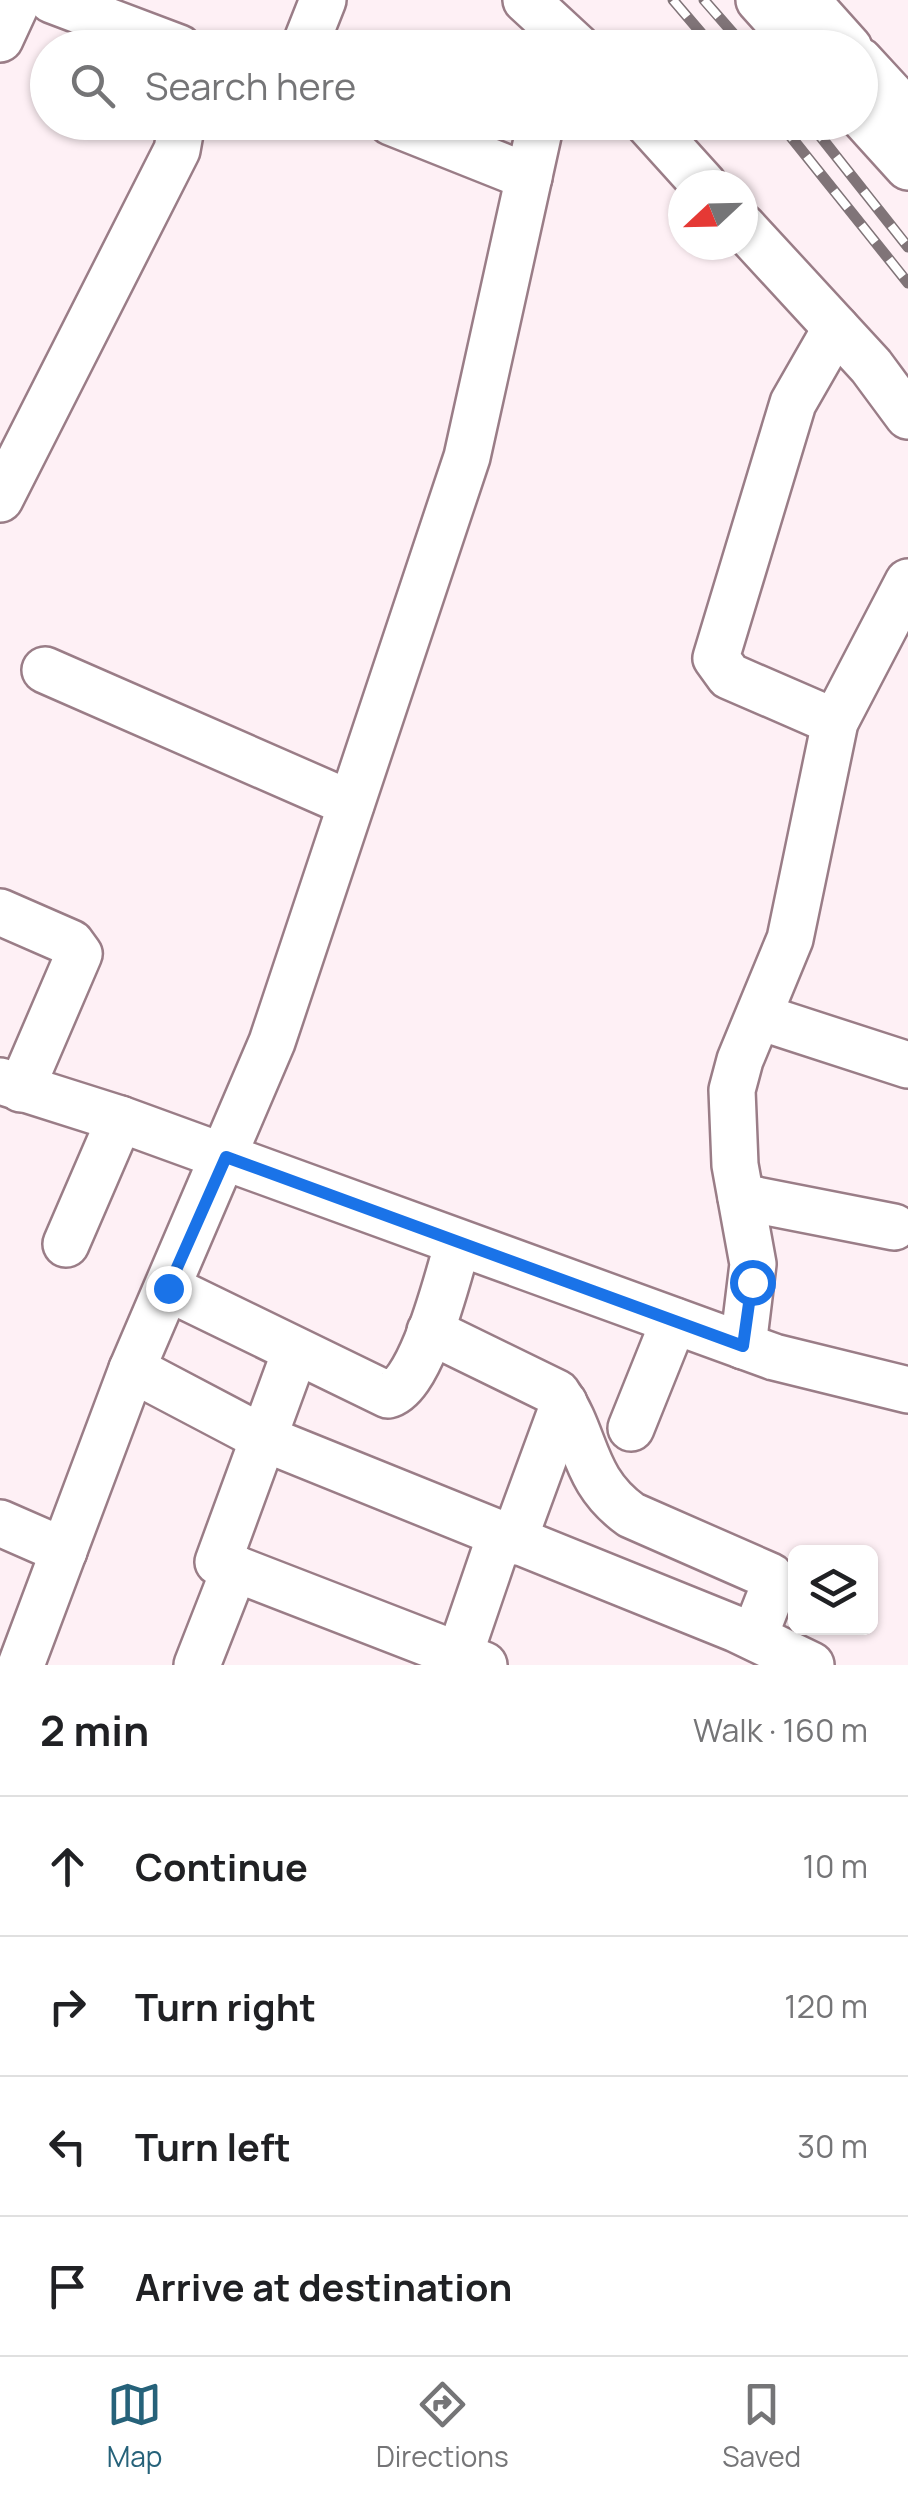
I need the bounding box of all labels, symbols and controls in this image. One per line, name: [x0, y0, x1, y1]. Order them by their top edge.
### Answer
search box: [30, 30, 878, 140]
icon: search: [65, 58, 120, 113]
text: Search here: [145, 59, 356, 111]
north arrow: [668, 170, 758, 260]
route start: [730, 1260, 776, 1306]
route end: [146, 1266, 192, 1312]
map controls: [788, 1545, 878, 1635]
button: layers: [788, 1545, 878, 1635]
text: 2 min: [40, 1701, 149, 1759]
text: Walk · 160 m: [693, 1708, 868, 1752]
icon: ahead: [40, 1839, 95, 1894]
text: Continue: [135, 1840, 308, 1892]
text: 10 m: [802, 1844, 868, 1888]
icon: right: [40, 1979, 95, 2034]
text: Turn right: [135, 1980, 316, 2032]
text: 120 m: [784, 1984, 868, 2028]
icon: left: [40, 2119, 95, 2174]
text: Turn left: [135, 2120, 291, 2172]
text: 30 m: [797, 2124, 868, 2168]
icon: arrive: [40, 2259, 95, 2314]
text: Arrive at destination: [135, 2260, 512, 2312]
tab: Map: [107, 2377, 162, 2475]
tab: Directions: [376, 2377, 509, 2475]
tab: Saved: [722, 2377, 801, 2475]

